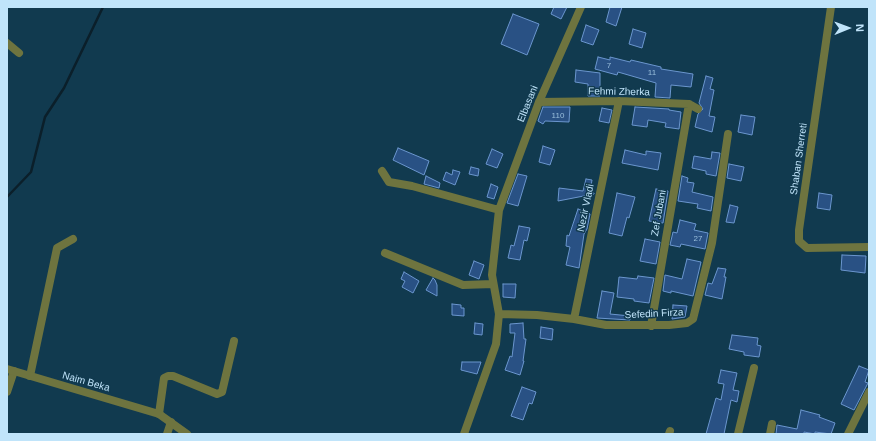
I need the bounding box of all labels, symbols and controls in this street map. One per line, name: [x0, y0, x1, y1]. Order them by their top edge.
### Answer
north arrow: [828, 8, 868, 48]
text: N: [854, 24, 866, 32]
house number: 7: [607, 61, 611, 71]
house number: 11: [648, 68, 656, 78]
street label: Elbasani: [515, 84, 541, 124]
street label: Fehmi Zherka: [588, 85, 650, 99]
house number: 110: [552, 111, 564, 121]
street label: Shaban Sherreti: [788, 122, 810, 196]
street label: Nezir Vladi: [575, 183, 597, 233]
street label: Zef Jubani: [649, 189, 669, 237]
house number: 27: [694, 234, 702, 244]
street label: Sefedin Firza: [624, 306, 684, 322]
street label: Naim Beka: [61, 369, 111, 395]

